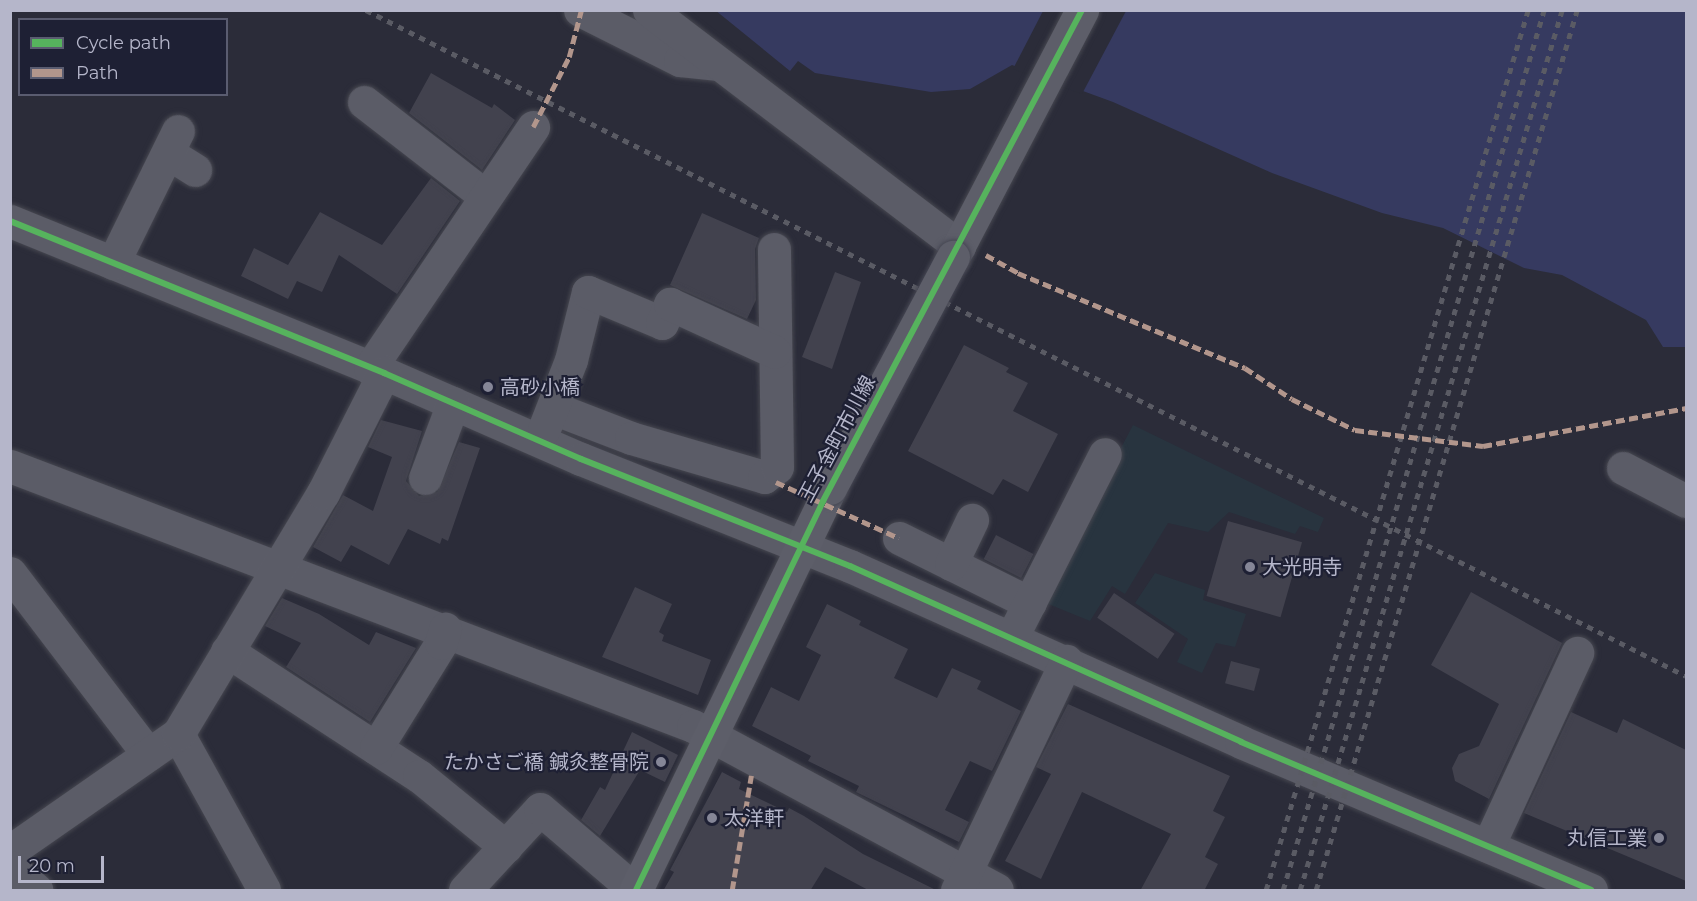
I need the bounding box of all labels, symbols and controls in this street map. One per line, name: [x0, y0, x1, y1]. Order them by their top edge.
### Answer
legend: [18, 18, 228, 96]
text: Cycle path: [76, 32, 171, 54]
text: Path: [76, 62, 119, 84]
street label: 王子金町市川線: [794, 372, 880, 506]
place label: 高砂小橋: [500, 375, 580, 399]
marker: 高砂小橋: [481, 380, 495, 394]
place label: 大光明寺: [1262, 555, 1342, 579]
marker: 大光明寺: [1243, 560, 1257, 574]
place label: たかさご橋 鍼灸整骨院: [444, 750, 649, 774]
marker: たかさご橋 鍼灸整骨院: [654, 755, 668, 769]
place label: 太洋軒: [724, 806, 784, 830]
marker: 太洋軒: [705, 811, 719, 825]
place label: 丸信工業: [1567, 826, 1647, 850]
marker: 丸信工業: [1652, 831, 1666, 845]
scale bar: [21, 844, 106, 882]
text: 20 m: [29, 855, 75, 877]

